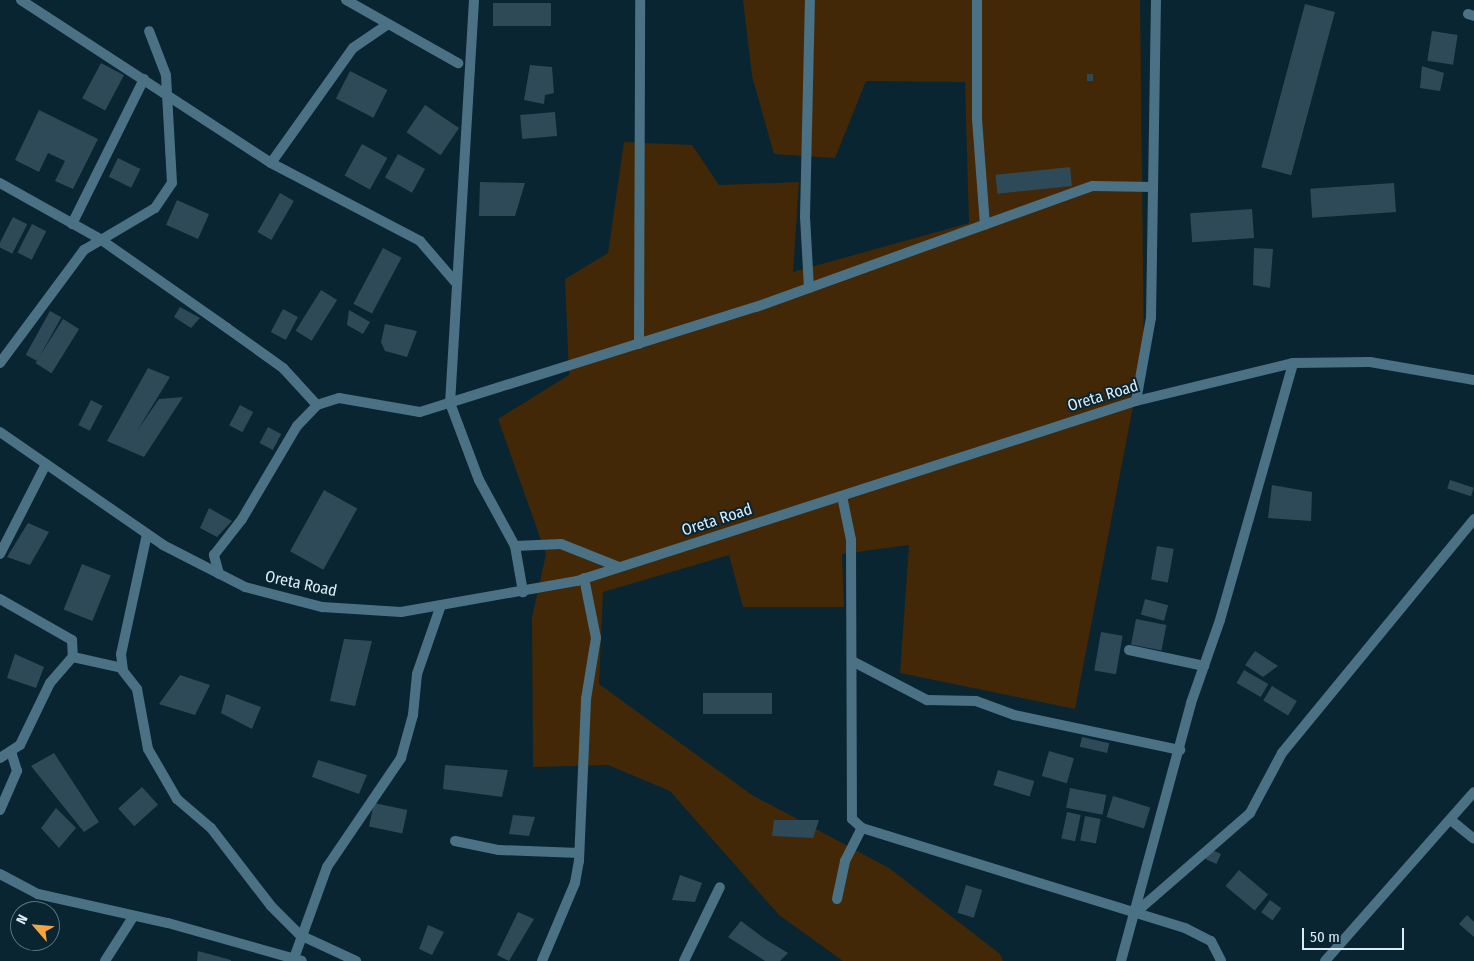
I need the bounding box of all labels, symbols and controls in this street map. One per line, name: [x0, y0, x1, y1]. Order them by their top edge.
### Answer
street label: Oreta Road: [1065, 376, 1141, 416]
street label: Oreta Road: [679, 500, 755, 540]
street label: Oreta Road: [263, 567, 339, 601]
north arrow: [10, 901, 60, 951]
text: N: [13, 912, 32, 927]
scale bar: [1304, 918, 1406, 950]
text: 50 m: [1310, 928, 1340, 946]

